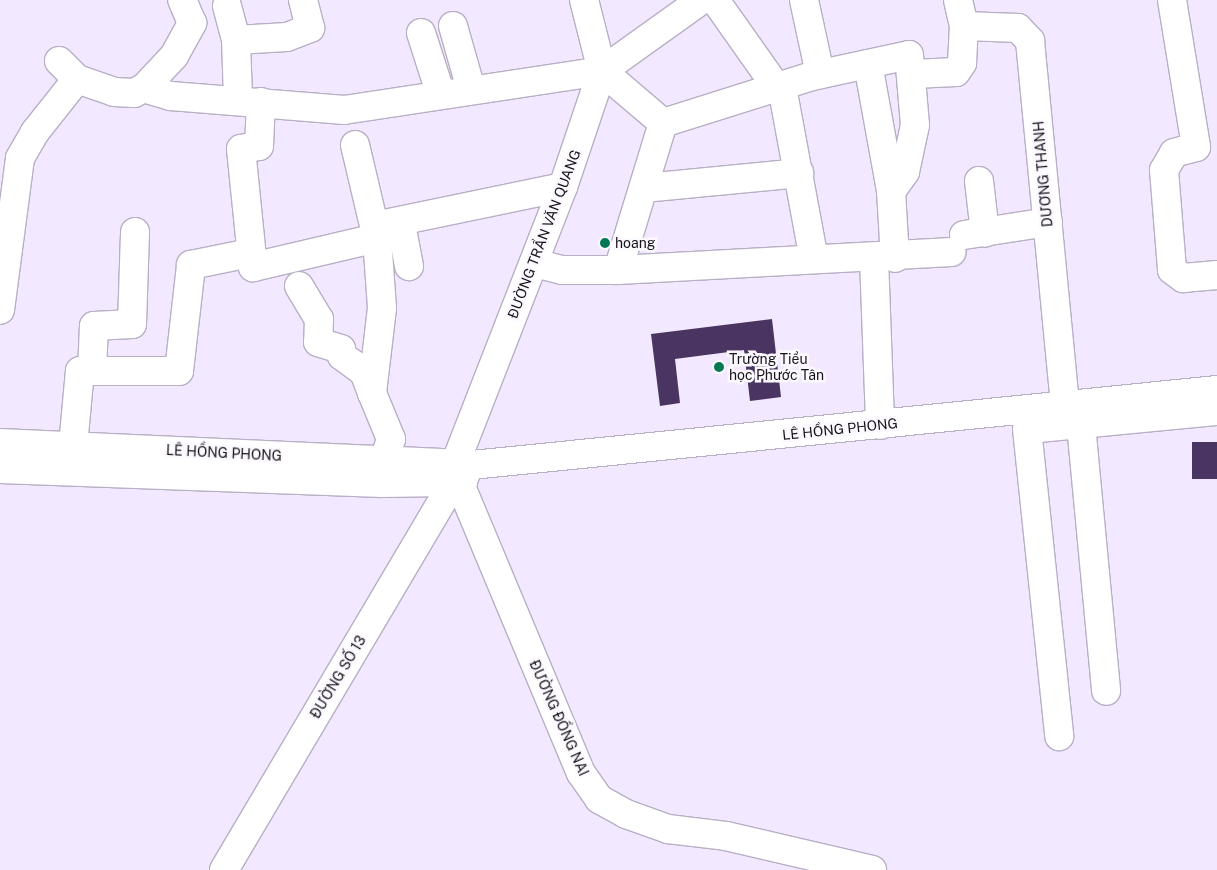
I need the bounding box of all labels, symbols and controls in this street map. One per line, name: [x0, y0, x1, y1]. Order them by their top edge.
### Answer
street label: DƯƠNG THANH: [1030, 120, 1056, 228]
street label: ĐƯỜNG TRẦN VĂN QUANG: [504, 147, 584, 321]
place label: hoang: [615, 235, 655, 251]
marker: hoang: [599, 237, 611, 249]
place label: Trường Tiểu học Phước Tân: [729, 351, 824, 384]
marker: Trường Tiểu học Phước Tân: [713, 361, 725, 373]
street label: LÊ HỒNG PHONG: [781, 415, 899, 443]
street label: LÊ HỒNG PHONG: [166, 442, 282, 464]
street label: ĐƯỜNG SỐ 13: [307, 632, 369, 722]
street label: ĐƯỜNG ĐỒNG NAI: [526, 657, 592, 779]

